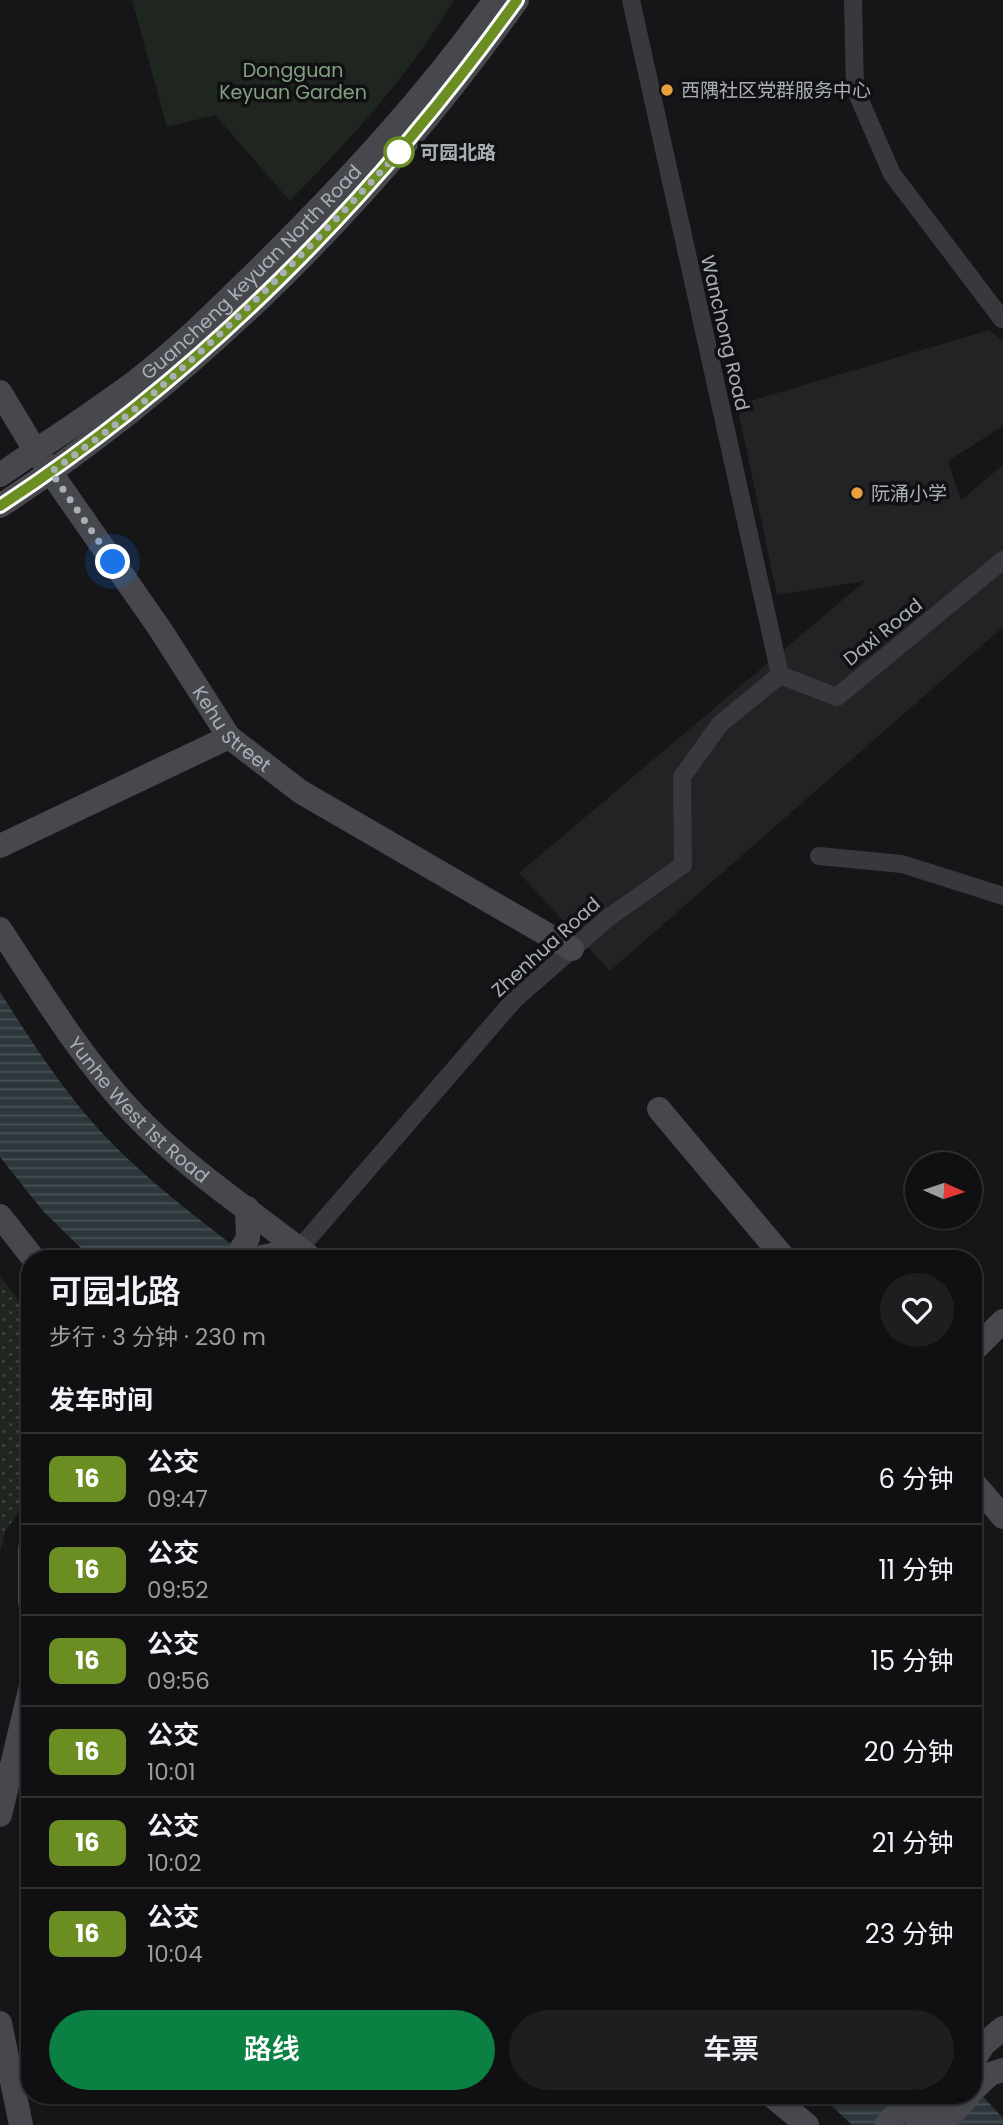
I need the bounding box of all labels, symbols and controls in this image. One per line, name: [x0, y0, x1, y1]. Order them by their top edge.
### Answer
park label: Dongguan Keyuan Garden: [219, 57, 367, 106]
place label: 西隅社区党群服务中心: [681, 77, 871, 104]
marker: 西隅社区党群服务中心: [659, 82, 675, 98]
marker: 可园北路: [384, 137, 414, 167]
place label: 可园北路: [420, 139, 496, 166]
street label: Guancheng keyuan North Road: [135, 158, 367, 386]
street label: Wanchong Road: [694, 253, 756, 413]
place label: 阮涌小学: [871, 480, 947, 507]
marker: 阮涌小学: [849, 485, 865, 501]
your location: [95, 544, 130, 579]
street label: Daxi Road: [838, 592, 928, 672]
street label: Kehu Street: [186, 681, 277, 778]
street label: Zhenhua Road: [486, 891, 606, 1003]
street label: Yunhe West 1st Road: [62, 1031, 215, 1189]
north arrow: [905, 1152, 982, 1228]
map controls: [905, 1152, 982, 1229]
text: 可园北路: [49, 1268, 181, 1315]
button: heart: [880, 1273, 954, 1347]
text: 步行 · 3 分钟 · 230 m: [49, 1321, 266, 1353]
text: 发车时间: [49, 1382, 153, 1418]
text: 公交: [147, 1444, 199, 1480]
text: 6 分钟: [879, 1461, 954, 1497]
text: 16: [75, 1462, 100, 1495]
text: 09:47: [147, 1483, 208, 1515]
text: 公交: [147, 1535, 199, 1571]
text: 11 分钟: [878, 1552, 954, 1588]
text: 16: [75, 1553, 100, 1586]
text: 09:52: [147, 1574, 209, 1606]
text: 公交: [147, 1626, 199, 1662]
text: 15 分钟: [870, 1643, 954, 1679]
text: 16: [75, 1644, 100, 1677]
text: 09:56: [147, 1665, 210, 1697]
text: 公交: [147, 1717, 199, 1753]
text: 20 分钟: [864, 1734, 954, 1770]
text: 16: [75, 1735, 100, 1768]
text: 10:01: [147, 1756, 196, 1788]
text: 公交: [147, 1808, 199, 1844]
text: 21 分钟: [872, 1825, 954, 1861]
text: 16: [75, 1826, 100, 1859]
text: 10:02: [147, 1847, 201, 1879]
text: 公交: [147, 1899, 199, 1935]
text: 23 分钟: [865, 1916, 954, 1952]
text: 16: [75, 1917, 100, 1950]
text: 10:04: [147, 1938, 203, 1970]
button: 路线: [49, 2010, 495, 2090]
button: 车票: [509, 2010, 954, 2090]

